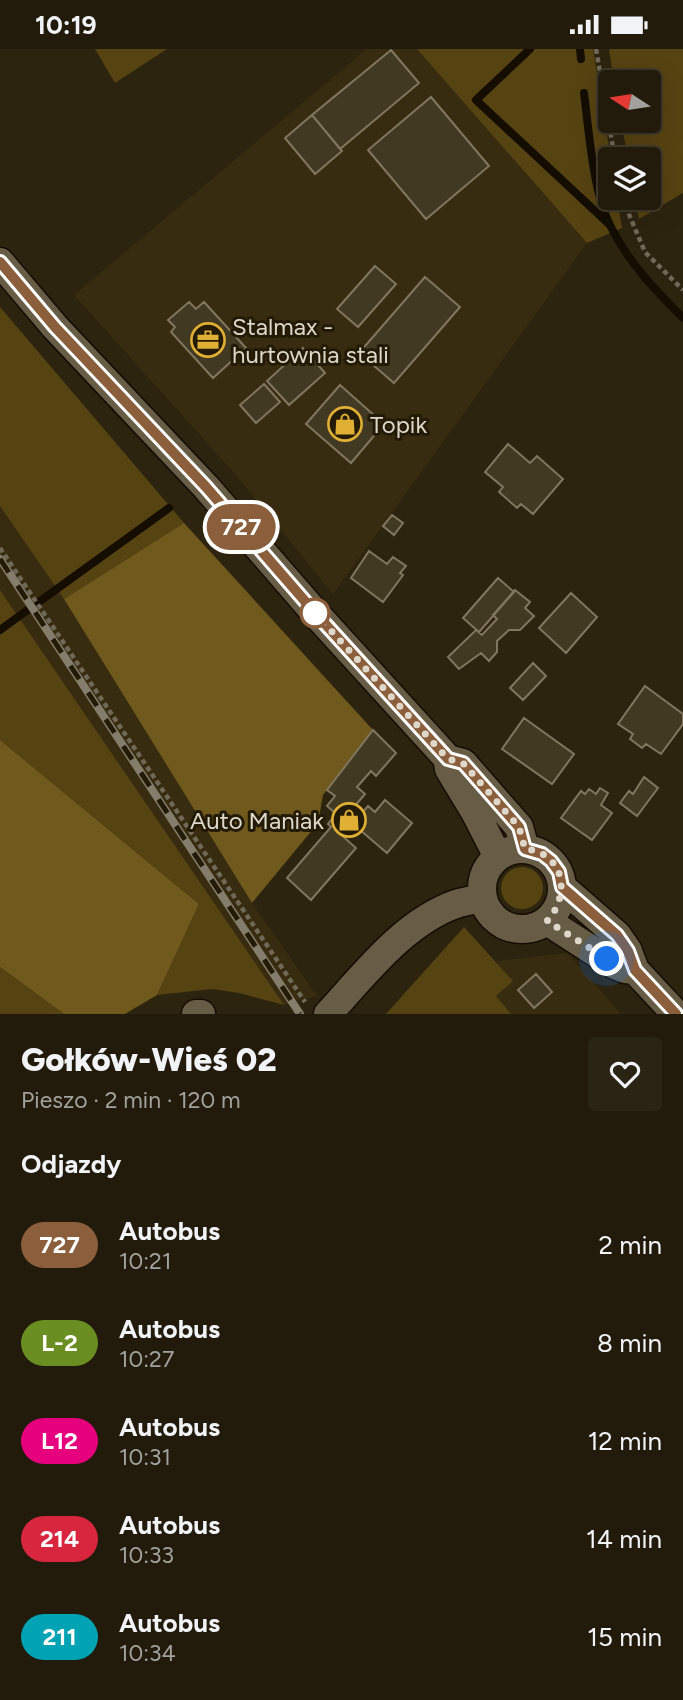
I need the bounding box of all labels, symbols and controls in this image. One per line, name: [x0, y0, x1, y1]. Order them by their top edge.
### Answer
text: 10:19: [35, 9, 97, 41]
north arrow: [598, 70, 662, 133]
map controls: [598, 70, 661, 210]
button: layers: [598, 147, 661, 210]
place label: Stalmax - hurtownia stali: [232, 312, 389, 369]
office icon: Stalmax - hurtownia stali: [189, 321, 227, 359]
shop icon: Topik: [326, 405, 364, 443]
place label: Topik: [370, 410, 427, 439]
line badge: 727: [201, 504, 281, 550]
text: 727: [221, 512, 261, 541]
unlabelled marker: [300, 598, 330, 628]
shop icon: Auto Maniak: [330, 801, 368, 839]
place label: Auto Maniak: [190, 806, 324, 835]
your location: [589, 941, 624, 976]
button: heart: [588, 1037, 662, 1111]
text: Gołków-Wieś 02: [21, 1040, 277, 1079]
text: Pieszo · 2 min · 120 m: [21, 1086, 241, 1114]
text: Odjazdy: [21, 1148, 121, 1180]
text: Autobus: [119, 1215, 220, 1247]
text: 2 min: [598, 1229, 662, 1261]
text: 727: [39, 1230, 80, 1259]
text: 10:21: [119, 1247, 171, 1275]
text: Autobus: [119, 1313, 220, 1345]
text: 8 min: [597, 1327, 662, 1359]
text: L-2: [41, 1328, 78, 1357]
text: 10:27: [119, 1345, 174, 1373]
text: Autobus: [119, 1411, 220, 1443]
text: 12 min: [588, 1425, 662, 1457]
text: L12: [41, 1426, 78, 1455]
text: 10:31: [119, 1443, 171, 1471]
text: Autobus: [119, 1509, 220, 1541]
text: 14 min: [586, 1523, 662, 1555]
text: 214: [40, 1524, 79, 1553]
text: 10:33: [119, 1541, 174, 1569]
text: Autobus: [119, 1607, 220, 1639]
text: 15 min: [587, 1621, 662, 1653]
text: 211: [42, 1622, 77, 1651]
text: 10:34: [119, 1639, 176, 1667]

